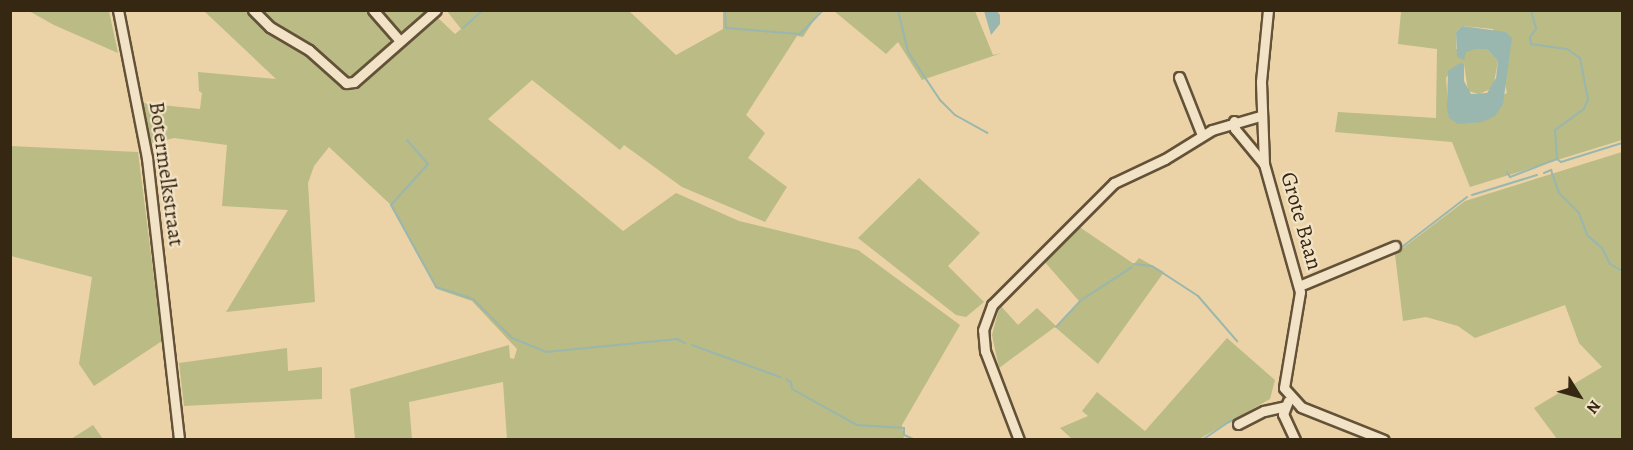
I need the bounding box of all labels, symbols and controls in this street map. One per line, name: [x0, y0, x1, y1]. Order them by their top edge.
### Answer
street label: Botermelkstraat: [143, 100, 189, 248]
street label: Grote Baan: [1274, 169, 1328, 273]
north arrow: [1549, 366, 1609, 426]
text: N: [1581, 396, 1606, 418]

